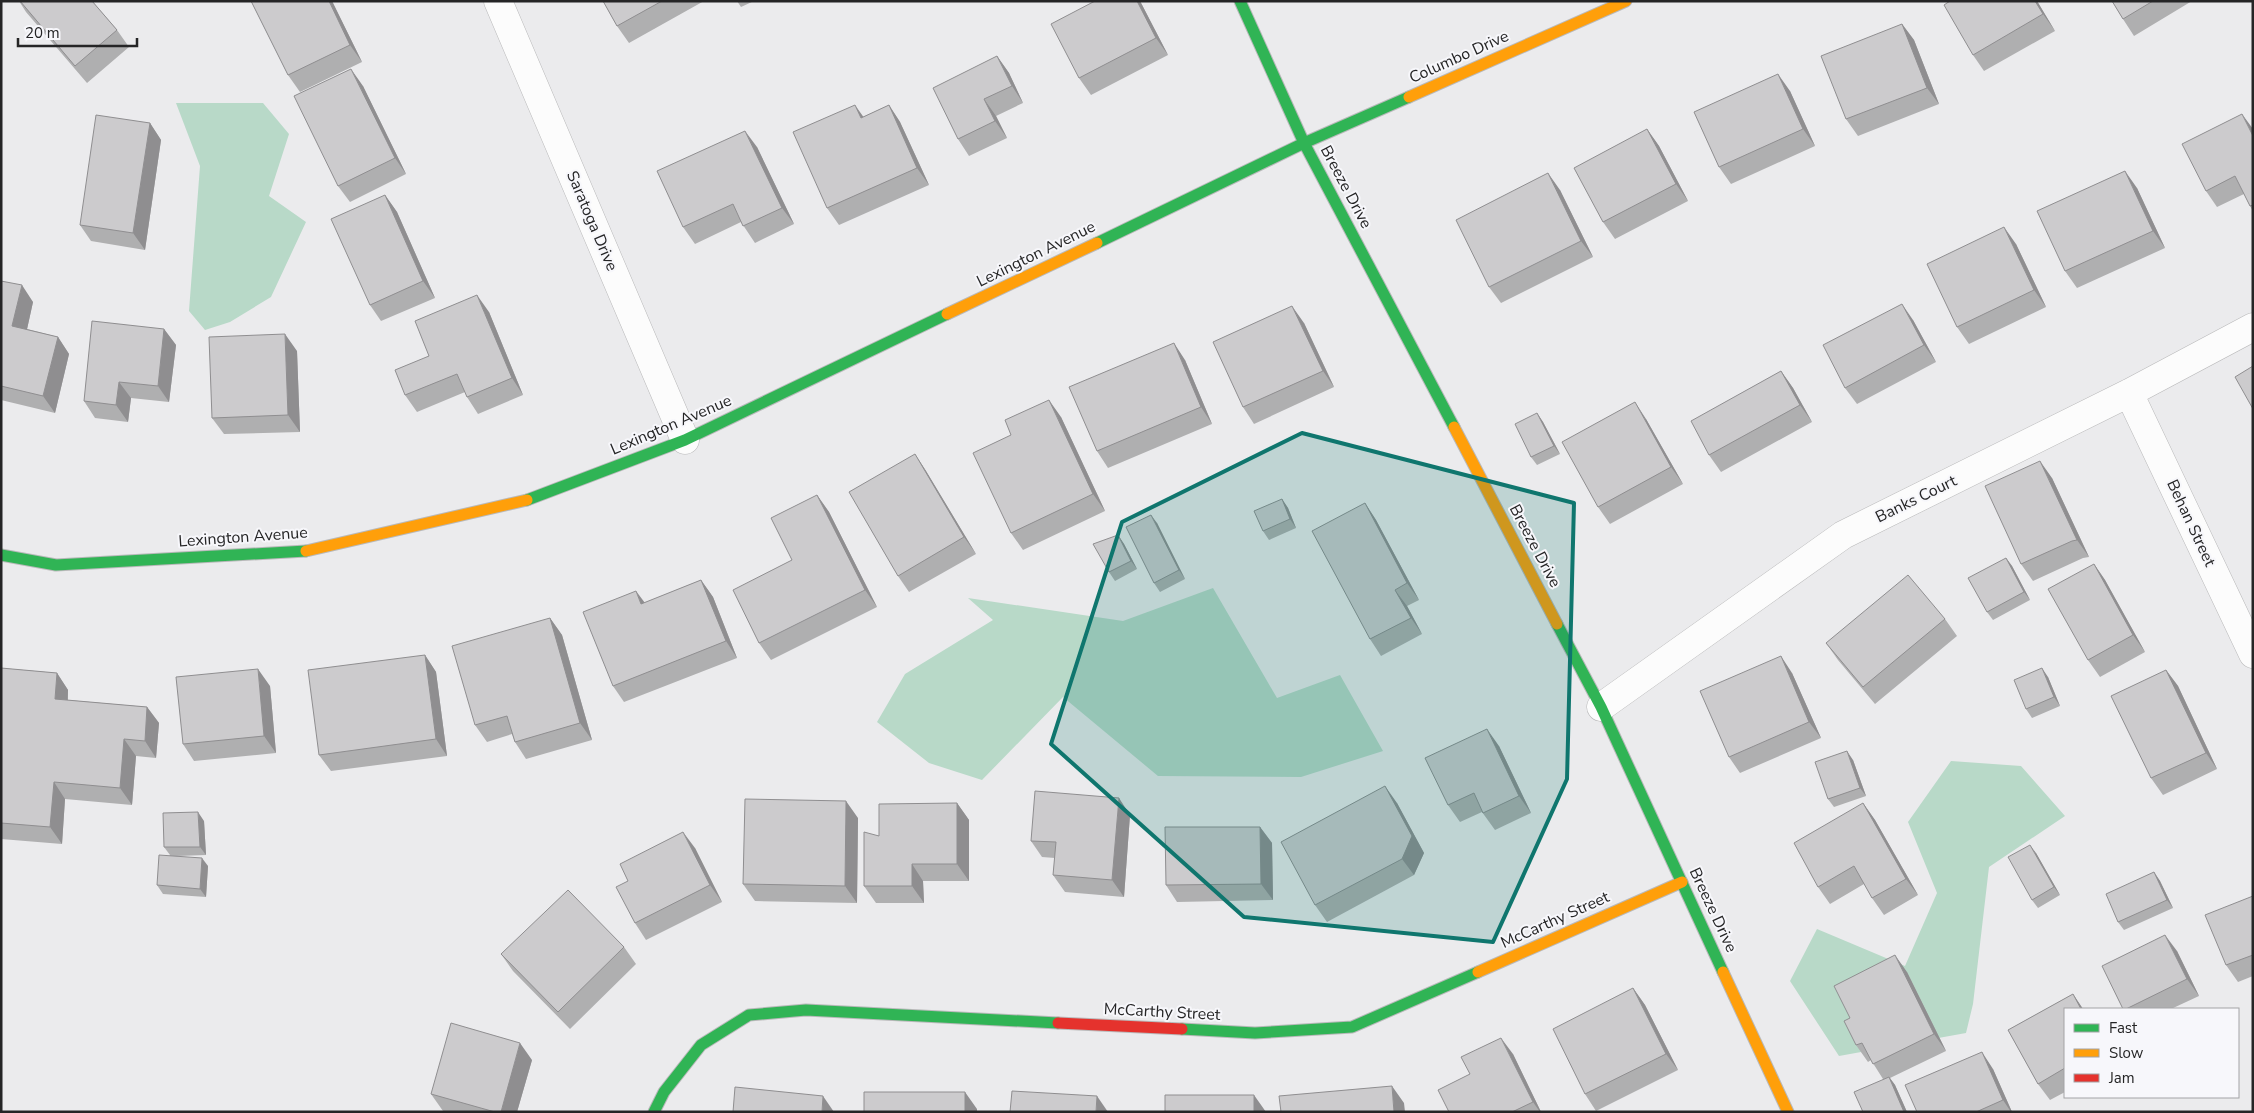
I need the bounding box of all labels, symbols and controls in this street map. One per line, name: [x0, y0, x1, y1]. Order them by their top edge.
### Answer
scale bar: [18, 15, 136, 47]
text: 20 m: [25, 23, 60, 43]
street label: Columbo Drive: [1406, 25, 1512, 89]
street label: Breeze Drive: [1315, 142, 1377, 232]
street label: Saratoga Drive: [561, 168, 623, 274]
street label: Lexington Avenue: [973, 216, 1099, 292]
street label: Lexington Avenue: [607, 390, 735, 460]
street label: Banks Court: [1872, 470, 1961, 528]
street label: Behan Street: [2161, 476, 2221, 570]
street label: Breeze Drive: [1504, 501, 1566, 591]
street label: Lexington Avenue: [178, 522, 308, 552]
street label: Breeze Drive: [1684, 864, 1742, 956]
street label: McCarthy Street: [1497, 886, 1613, 954]
street label: McCarthy Street: [1103, 998, 1221, 1026]
legend: [2064, 1008, 2239, 1098]
text: Fast: [2109, 1018, 2138, 1038]
text: Slow: [2109, 1043, 2144, 1063]
text: Jam: [2108, 1068, 2135, 1088]

